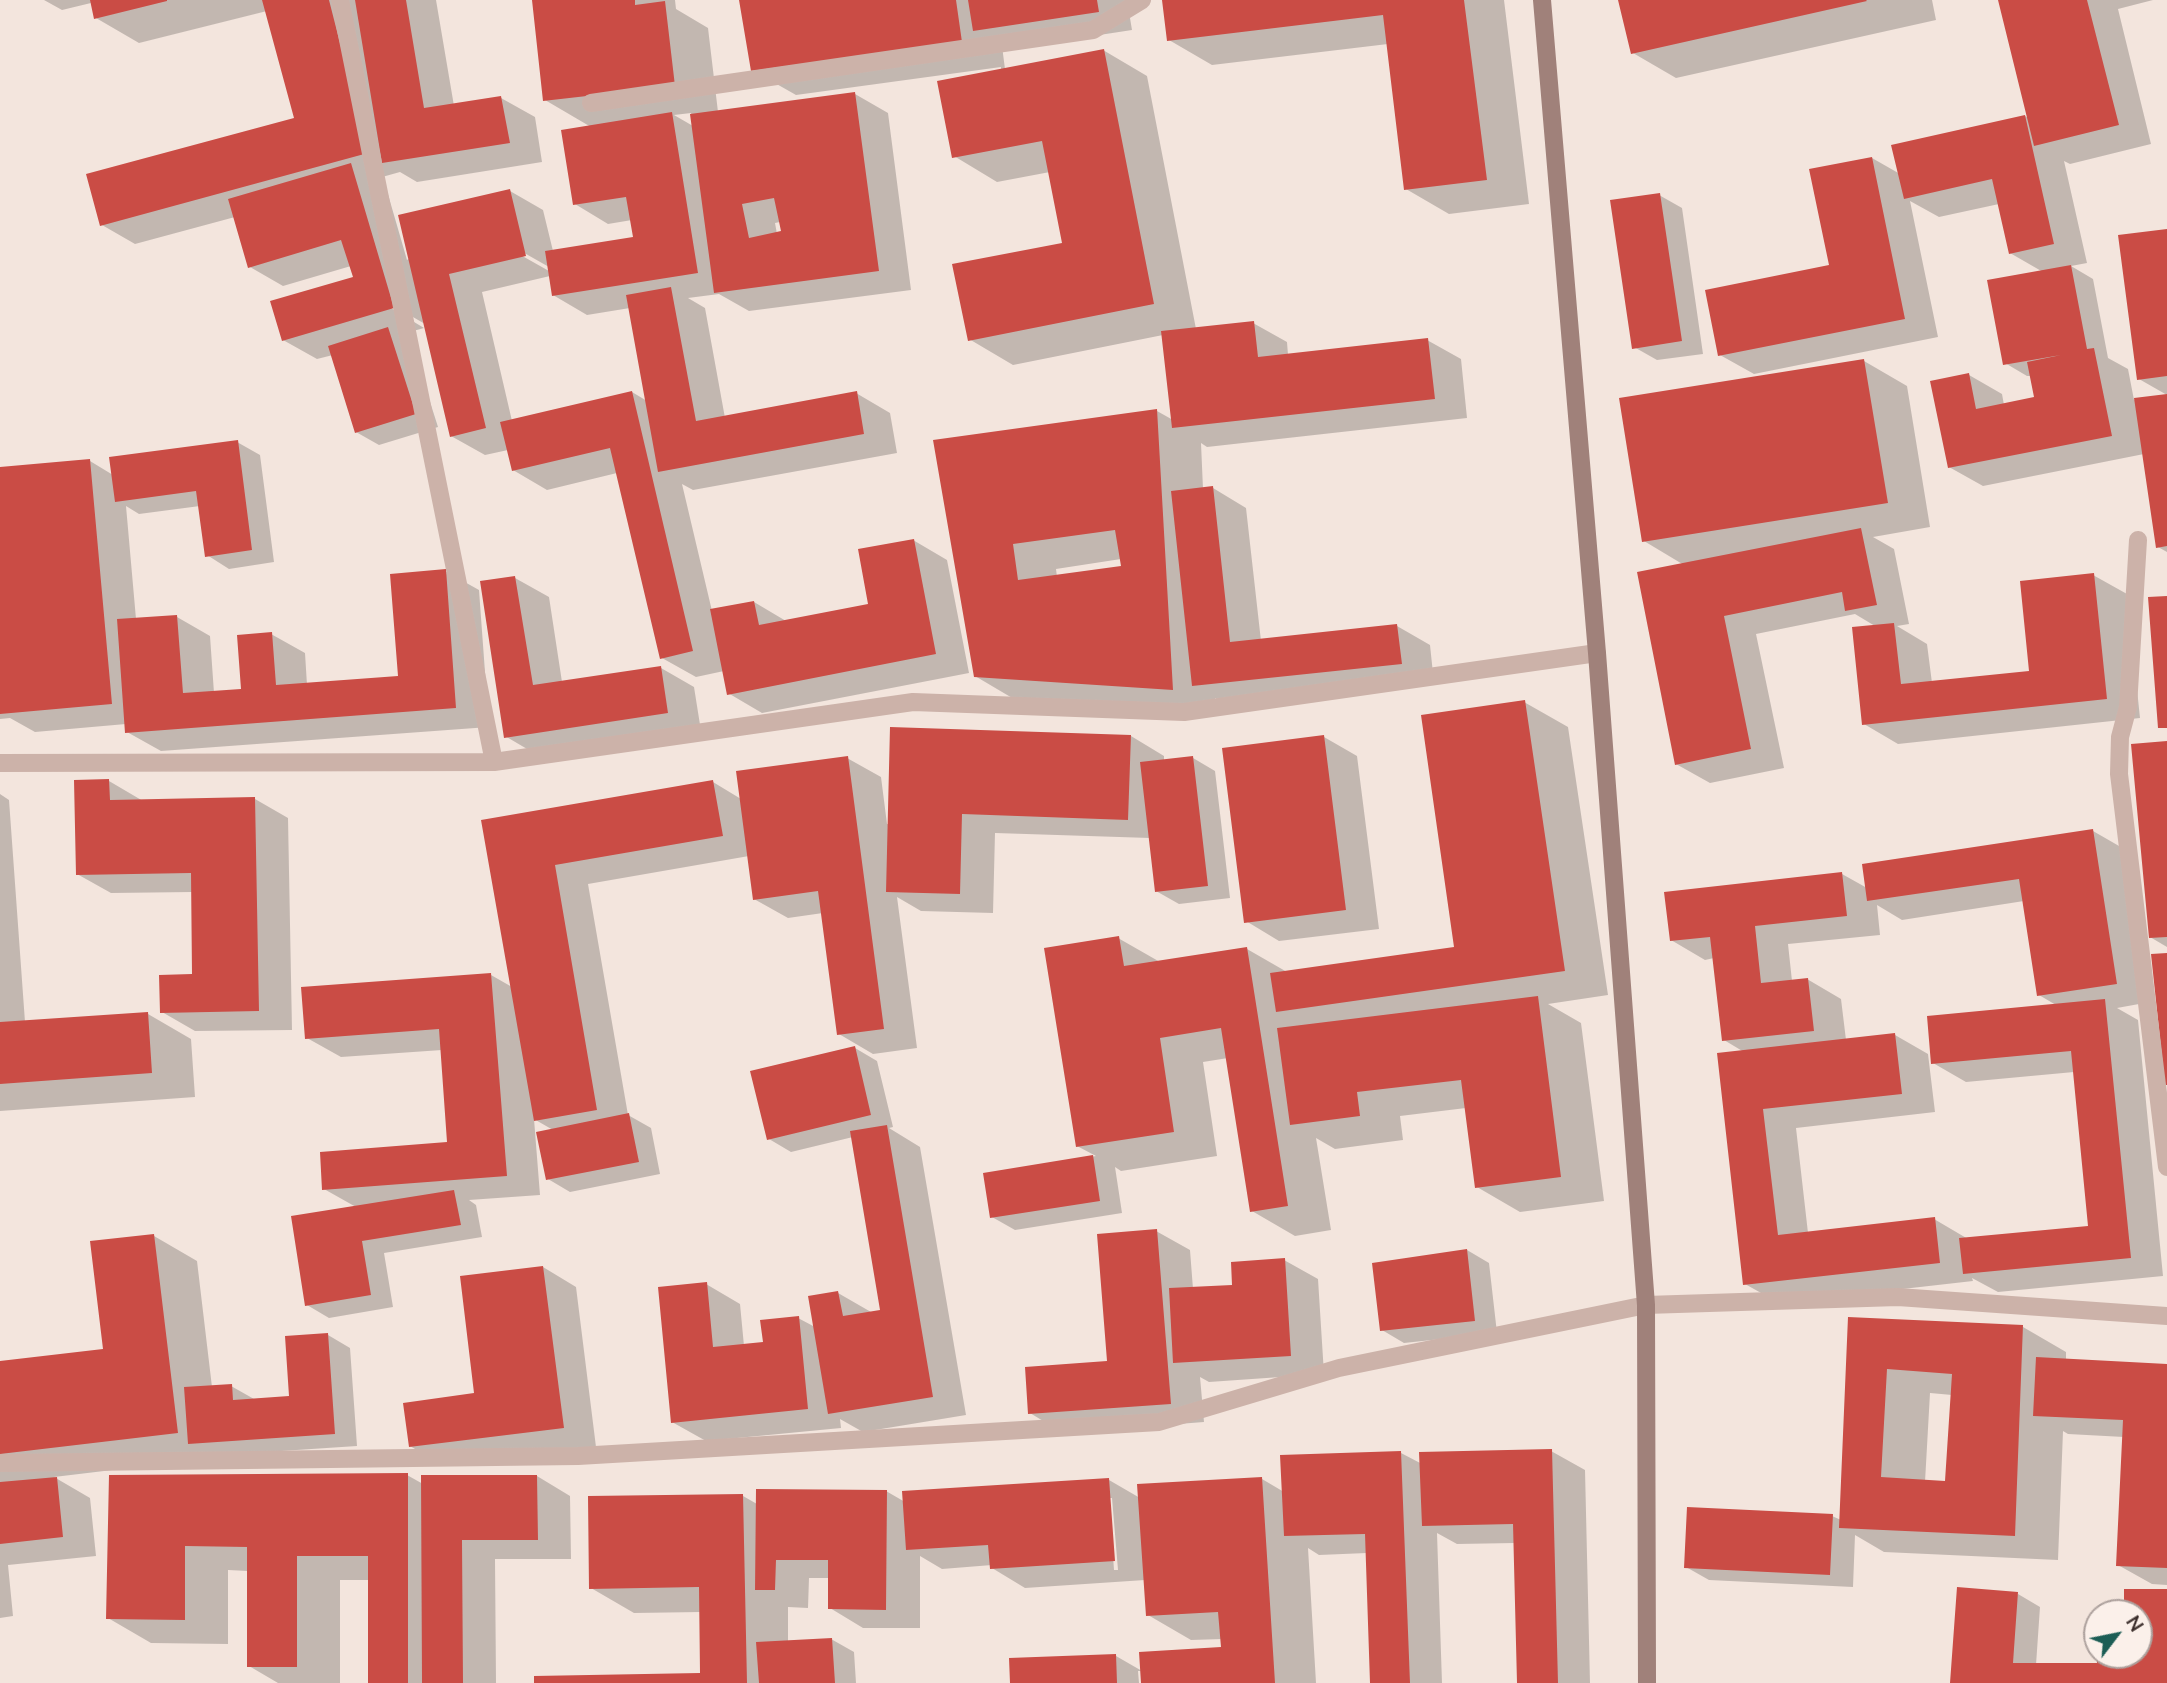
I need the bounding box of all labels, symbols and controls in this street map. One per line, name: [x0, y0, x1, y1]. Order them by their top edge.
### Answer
north arrow: [2083, 1599, 2153, 1669]
text: N: [2119, 1611, 2149, 1637]

